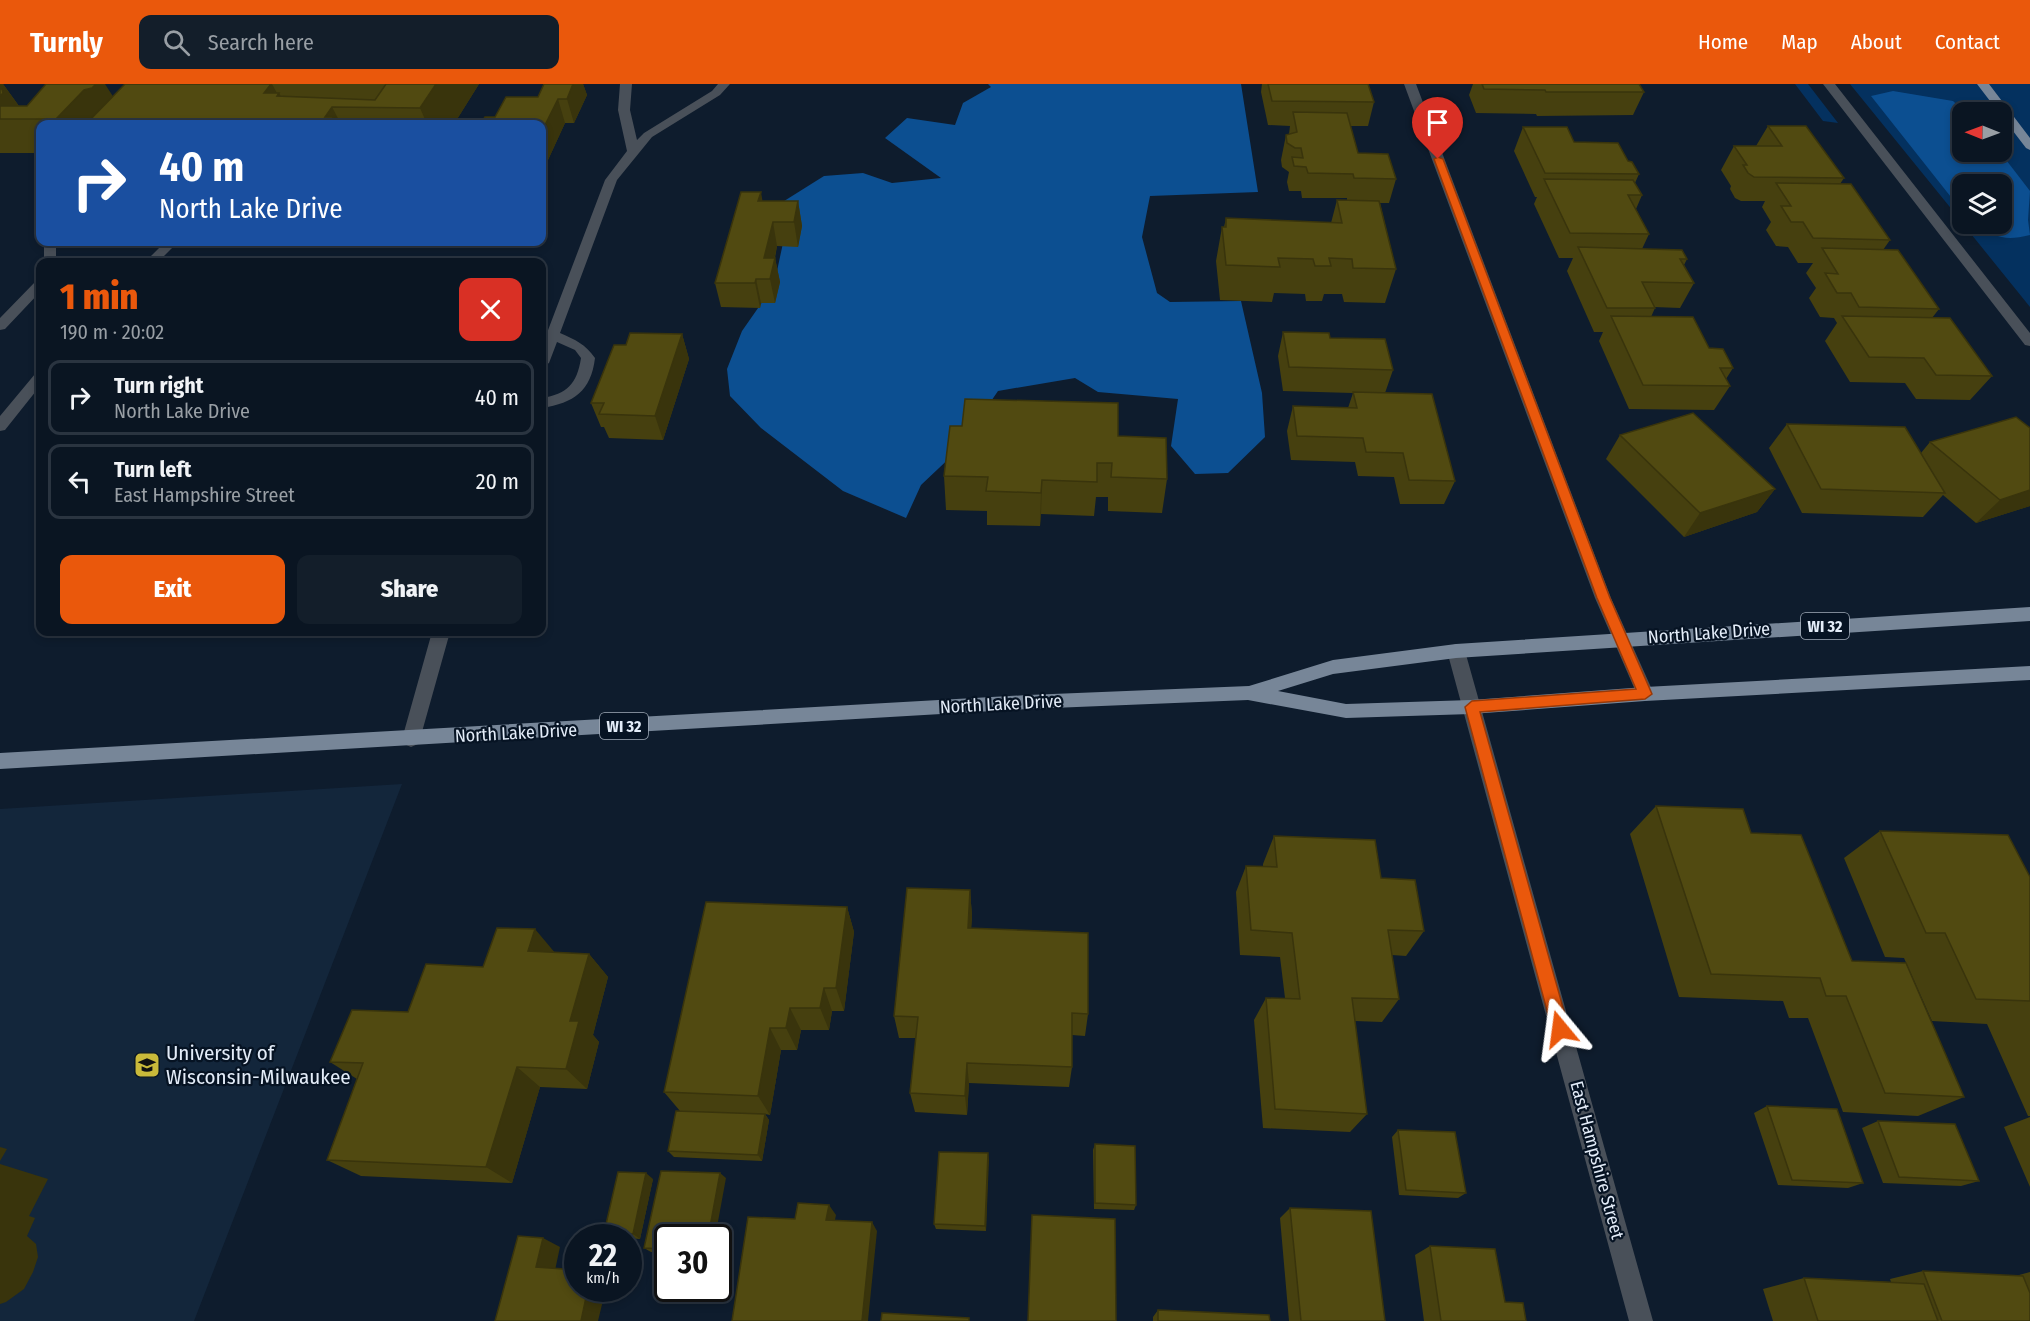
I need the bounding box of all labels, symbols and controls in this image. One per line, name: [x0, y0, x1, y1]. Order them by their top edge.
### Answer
search box: [139, 15, 559, 69]
text: Turnly: [30, 26, 103, 59]
icon: search: [160, 26, 193, 59]
text: Search here: [208, 29, 314, 56]
text: Home: [1698, 29, 1748, 55]
text: Map: [1781, 29, 1818, 55]
text: About: [1851, 29, 1902, 55]
text: Contact: [1935, 29, 2000, 55]
pin: [1412, 97, 1463, 159]
north arrow: [1952, 102, 2012, 162]
map controls: [1952, 102, 2012, 234]
icon: arrive: [1421, 106, 1454, 139]
text: 40 m: [159, 142, 244, 192]
icon: right: [60, 144, 138, 222]
button: layers: [1952, 174, 2012, 234]
text: North Lake Drive: [159, 193, 343, 225]
text: 1 min: [60, 275, 138, 319]
button: close: [459, 278, 522, 341]
text: 190 m · 20:02: [60, 320, 164, 344]
text: Turn right: [114, 372, 203, 399]
icon: right: [63, 381, 96, 414]
text: 40 m: [475, 384, 519, 411]
text: North Lake Drive: [114, 399, 250, 423]
text: Turn left: [114, 456, 192, 483]
icon: left: [63, 465, 96, 498]
text: 20 m: [476, 468, 519, 495]
text: East Hampshire Street: [114, 483, 295, 507]
button: Exit: [60, 555, 285, 624]
button: Share: [297, 555, 522, 624]
road number: WI 32: [1801, 613, 1849, 639]
street label: North Lake Drive: [1647, 618, 1771, 648]
street label: North Lake Drive: [939, 690, 1063, 718]
road number: WI 32: [600, 713, 648, 739]
street label: North Lake Drive: [454, 719, 578, 747]
position arrow: [1528, 997, 1592, 1061]
place label: University of Wisconsin-Milwaukee: [166, 1040, 351, 1090]
school or university icon: University of Wisconsin-Milwaukee: [132, 1050, 162, 1080]
street label: East Hampshire Street: [1565, 1079, 1629, 1242]
speed limit sign: 30: [654, 1224, 732, 1302]
text: 22: [589, 1238, 617, 1274]
text: km/h: [586, 1269, 620, 1287]

